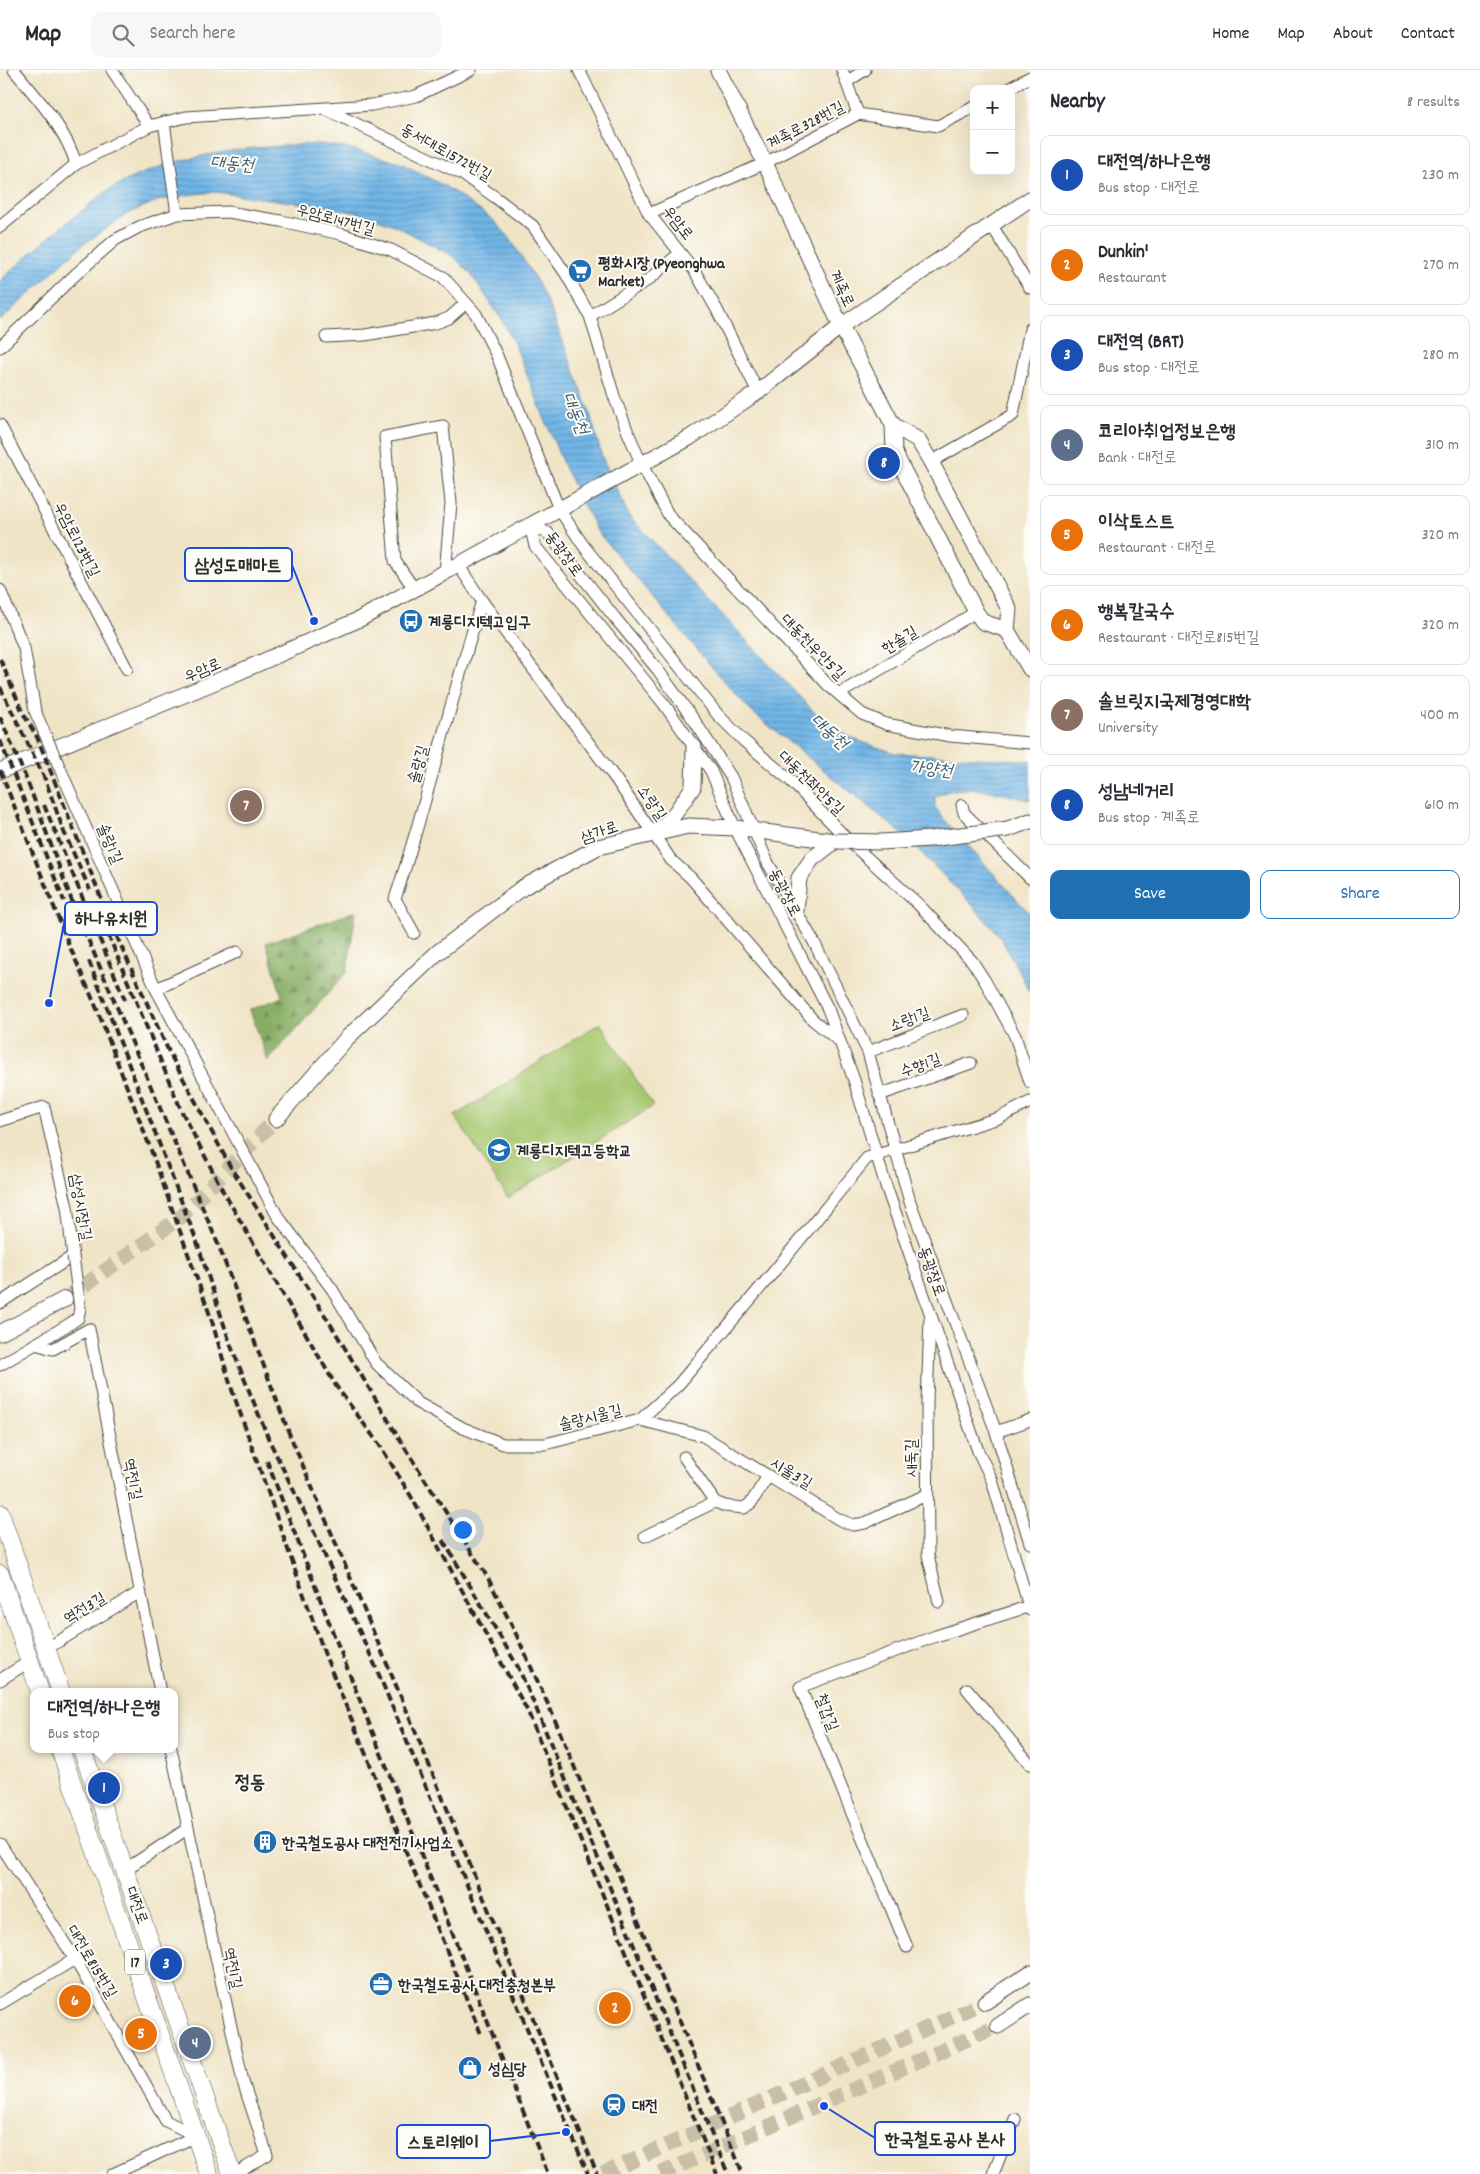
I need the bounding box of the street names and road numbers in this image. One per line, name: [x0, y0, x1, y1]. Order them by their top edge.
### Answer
street label: 계족로328번길: [763, 96, 849, 156]
street label: 동서대로1572번길: [396, 119, 496, 188]
street label: 우암로147번길: [293, 199, 377, 242]
street label: 우암로: [656, 201, 698, 246]
street label: 계족로: [822, 267, 859, 311]
street label: 우암로123번길: [47, 498, 105, 582]
street label: 동광장로: [539, 527, 587, 582]
street label: 대동천우안5길: [775, 609, 850, 686]
street label: 한솔길: [878, 621, 923, 661]
street label: 우암로: [181, 653, 225, 689]
street label: 솔랑길: [403, 743, 436, 786]
street label: 대동천좌안5길: [772, 746, 849, 822]
street label: 소랑길: [630, 781, 672, 826]
street label: 삼가로: [578, 816, 622, 851]
street label: 솔랑1길: [90, 820, 128, 868]
street label: 동광장로: [762, 865, 806, 921]
street label: 소랑1길: [886, 1002, 934, 1039]
street label: 수향1길: [897, 1048, 945, 1084]
street label: 삼성시장1길: [62, 1172, 97, 1243]
street label: 동광장로: [911, 1244, 950, 1300]
street label: 솔랑시울길: [557, 1399, 625, 1437]
street label: 새둑길: [901, 1439, 924, 1477]
street label: 시울3길: [765, 1453, 816, 1496]
street label: 역전1길: [116, 1457, 147, 1502]
street label: 역전3길: [60, 1587, 111, 1631]
street label: 철갑길: [808, 1691, 844, 1735]
street label: 대전로: [118, 1884, 153, 1928]
street label: 대전로815번길: [60, 1921, 122, 2003]
street label: 역전1길: [216, 1946, 247, 1992]
road number: 17: [125, 1950, 145, 1974]

